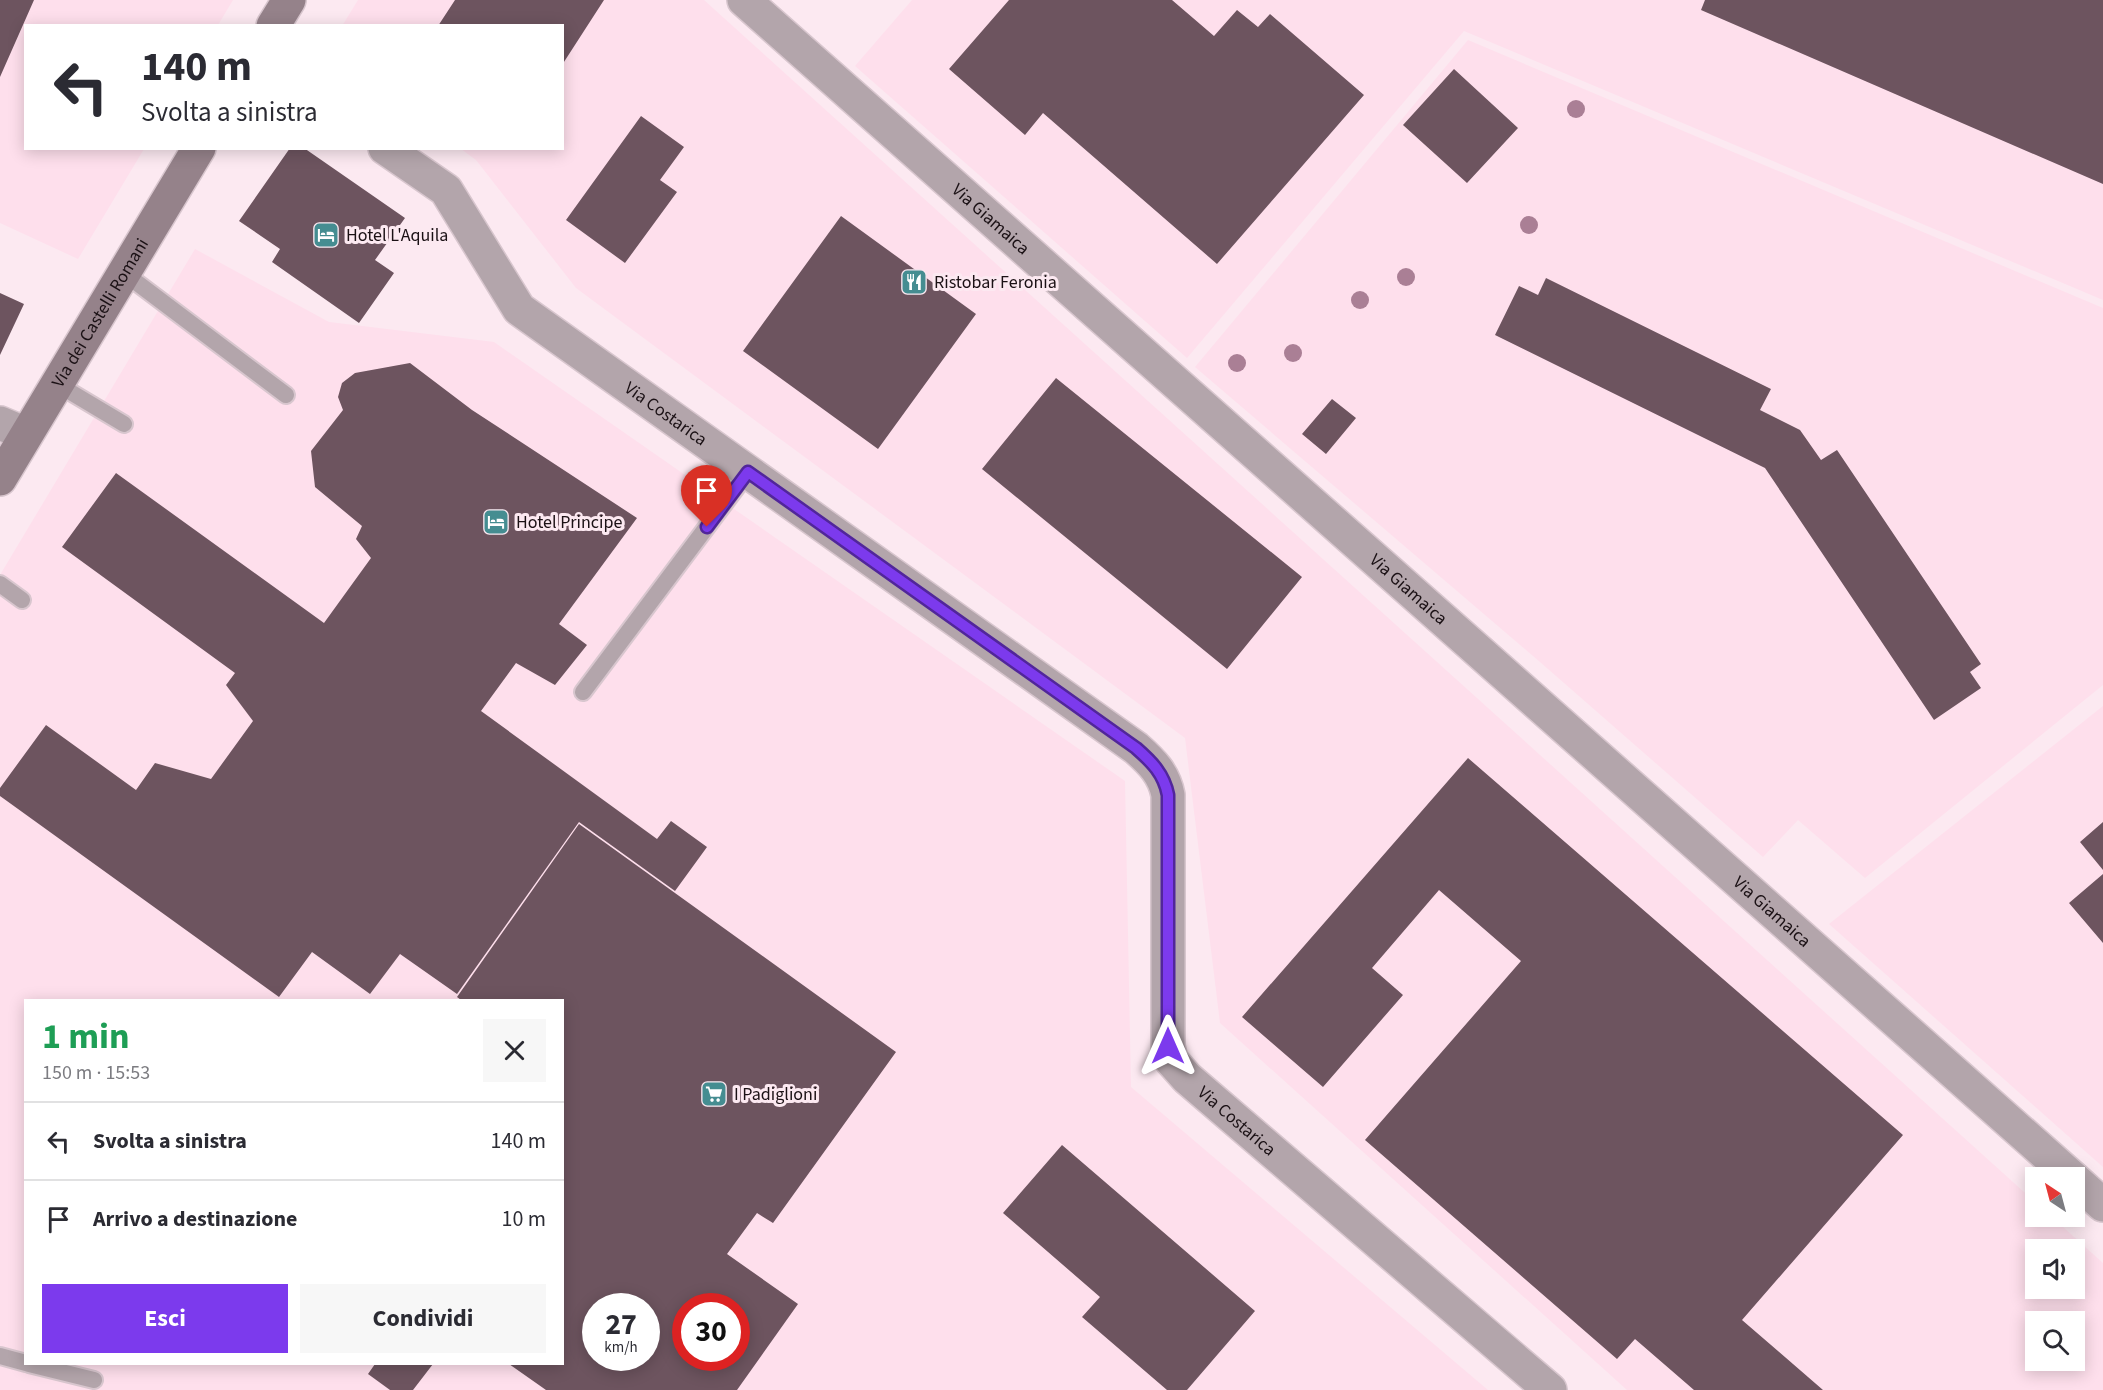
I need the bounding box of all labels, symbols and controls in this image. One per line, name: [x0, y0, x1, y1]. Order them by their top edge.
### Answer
text: 140 m: [141, 37, 252, 97]
icon: left: [42, 48, 120, 126]
text: Svolta a sinistra: [141, 93, 318, 132]
street label: Via Giamaica: [947, 178, 1035, 260]
hotel icon: Hotel L'Aquila: [311, 220, 341, 250]
place label: Hotel L'Aquila: [346, 223, 448, 248]
street label: Via dei Castelli Romani: [45, 233, 154, 392]
restaurant icon: Ristobar Feronia: [899, 267, 929, 297]
place label: Ristobar Feronia: [934, 270, 1057, 295]
street label: Via Costarica: [620, 375, 712, 452]
pin: [681, 465, 732, 527]
icon: arrive: [690, 474, 723, 507]
hotel icon: Hotel Principe: [481, 507, 511, 537]
place label: Hotel Principe: [516, 510, 622, 535]
street label: Via Giamaica: [1364, 548, 1453, 630]
street label: Via Giamaica: [1728, 870, 1817, 953]
text: 1 min: [42, 1011, 130, 1062]
position arrow: [1136, 1014, 1200, 1078]
button: close: [483, 1019, 546, 1082]
text: 150 m · 15:53: [42, 1059, 150, 1087]
supermarket icon: I Padiglioni: [699, 1079, 729, 1109]
street label: Via Costarica: [1192, 1080, 1281, 1162]
place label: I Padiglioni: [734, 1082, 817, 1107]
icon: left: [42, 1125, 75, 1158]
text: Svolta a sinistra: [93, 1125, 247, 1157]
text: 140 m: [491, 1125, 546, 1157]
north arrow: [2025, 1167, 2085, 1227]
map controls: [2025, 1167, 2085, 1371]
icon: arrive: [42, 1203, 75, 1236]
text: Arrivo a destinazione: [93, 1203, 298, 1235]
text: 10 m: [501, 1203, 546, 1235]
button: sound: [2025, 1239, 2085, 1299]
button: Esci: [42, 1284, 288, 1353]
button: Condividi: [300, 1284, 546, 1353]
speed limit sign: 30: [672, 1293, 750, 1371]
text: 27: [605, 1303, 637, 1346]
button: search: [2025, 1311, 2085, 1371]
text: km/h: [604, 1337, 638, 1358]

